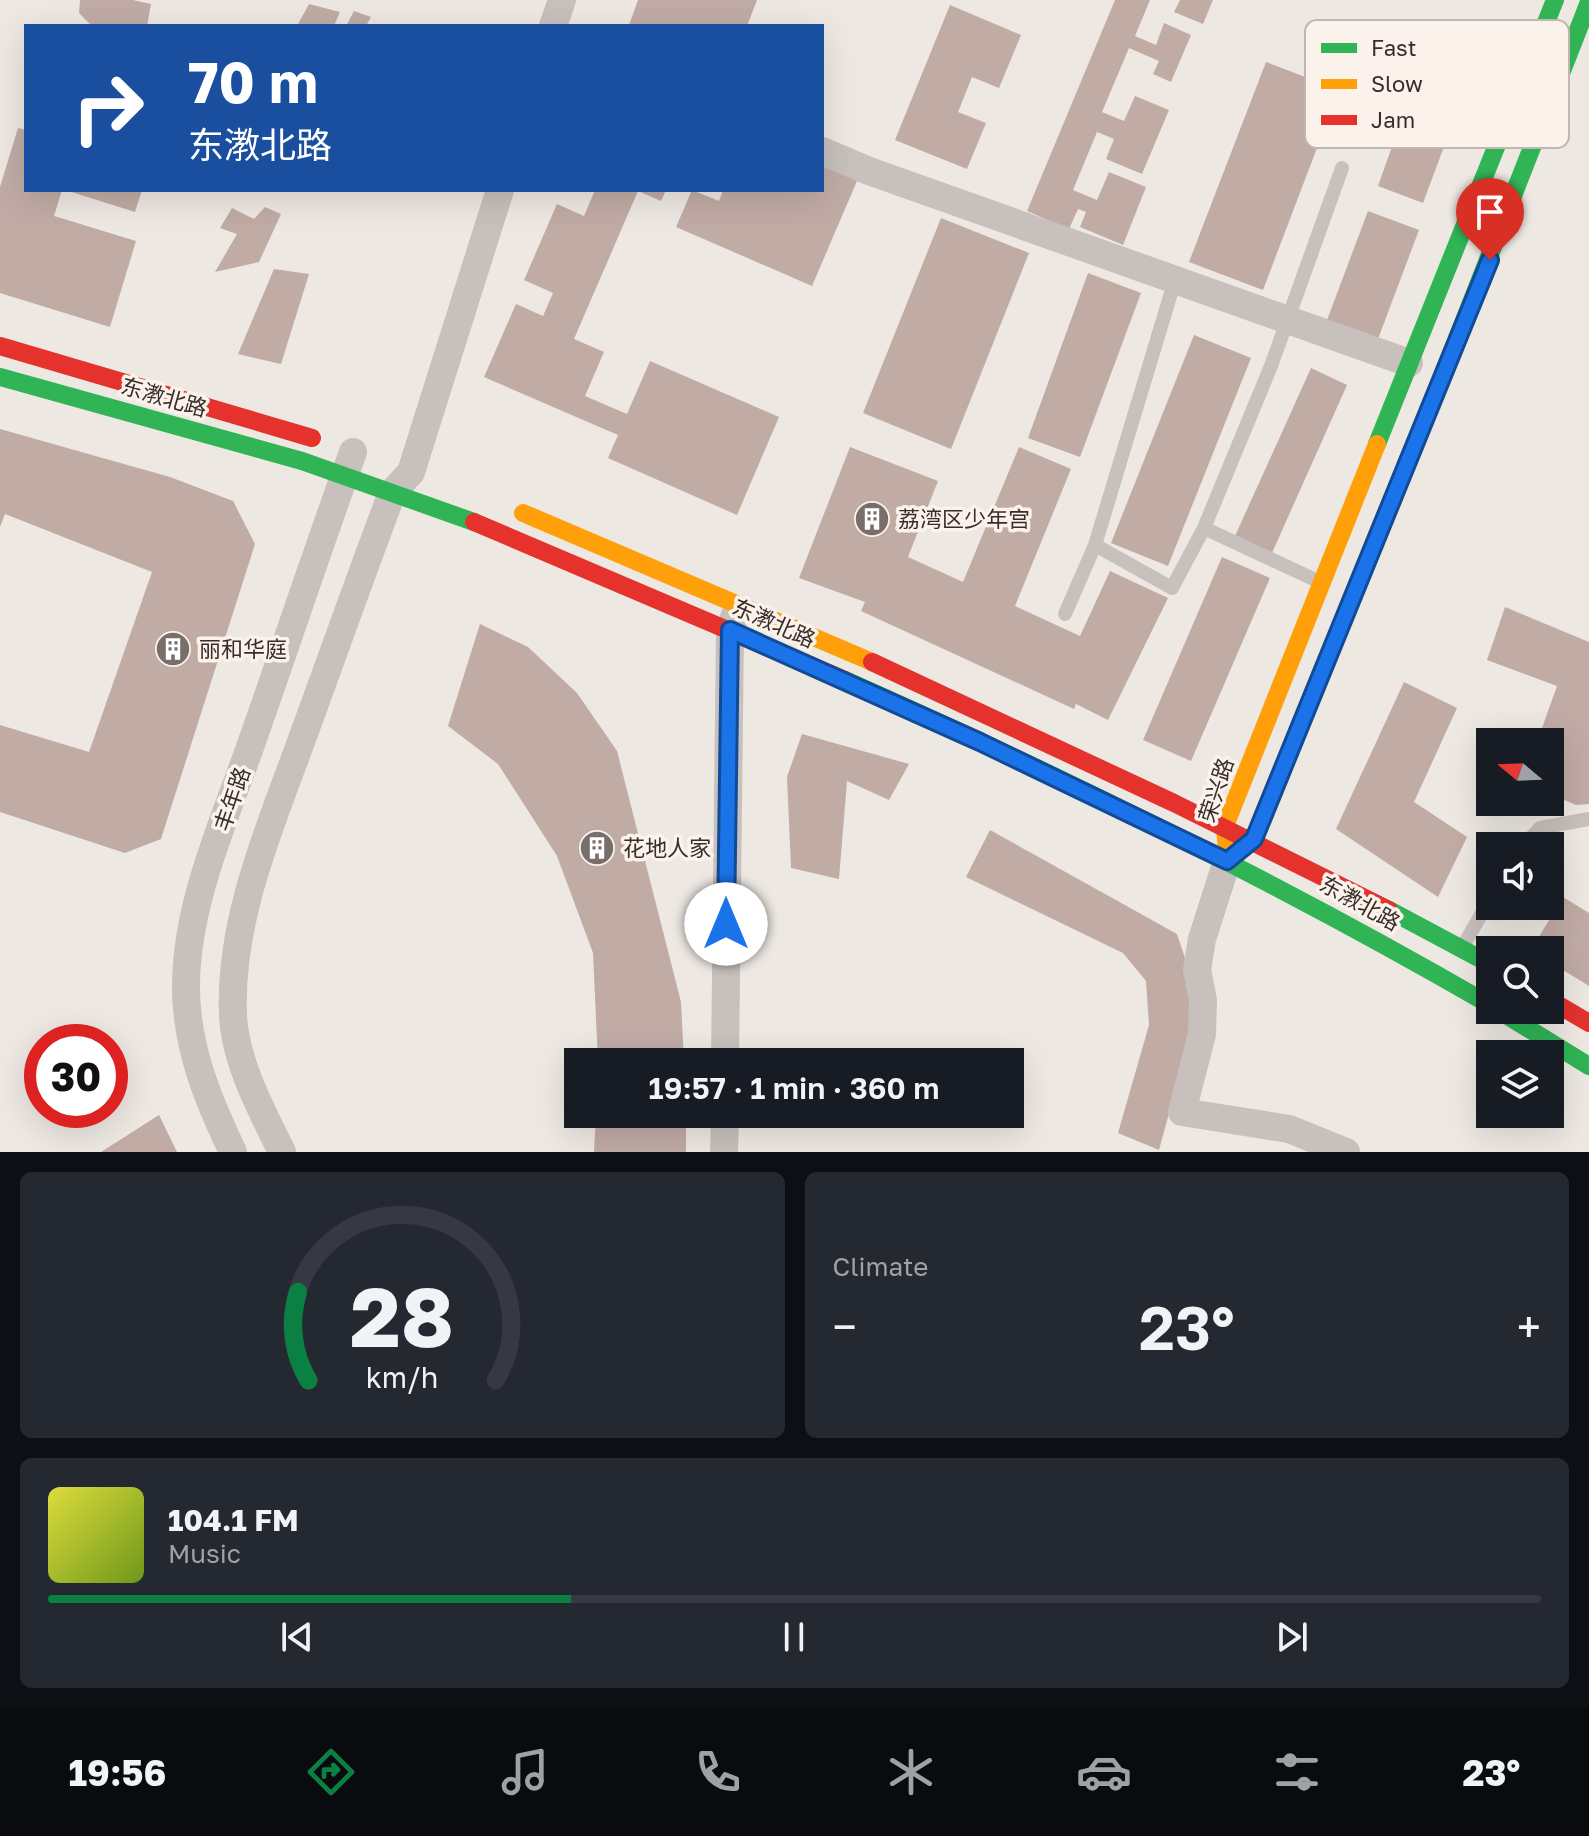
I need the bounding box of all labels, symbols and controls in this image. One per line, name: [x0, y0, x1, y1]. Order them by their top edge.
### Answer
legend: [1305, 20, 1569, 148]
text: Fast: [1371, 34, 1417, 61]
text: 70 m: [188, 48, 318, 115]
icon: right: [56, 56, 160, 160]
text: Slow: [1371, 70, 1423, 97]
text: Jam: [1371, 106, 1415, 133]
text: 东漖北路: [188, 123, 332, 166]
pin: [1456, 178, 1524, 260]
icon: arrive: [1468, 190, 1512, 234]
street label: 东漖北路: [118, 371, 210, 422]
building icon: 荔湾区少年宫: [853, 500, 891, 538]
place label: 荔湾区少年宫: [898, 505, 1030, 532]
street label: 东漖北路: [729, 592, 820, 653]
building icon: 丽和华庭: [154, 630, 192, 668]
place label: 丽和华庭: [199, 635, 287, 662]
north arrow: [1476, 728, 1564, 816]
map controls: [1476, 728, 1564, 1128]
street label: 荣兴路: [1192, 754, 1239, 825]
street label: 丰年路: [208, 763, 255, 834]
building icon: 花地人家: [578, 829, 616, 867]
button: sound: [1476, 832, 1564, 920]
place label: 花地人家: [623, 834, 711, 861]
street label: 东漖北路: [1315, 869, 1405, 936]
position arrow: [684, 882, 768, 966]
button: search: [1476, 936, 1564, 1024]
speed limit sign: 30: [24, 1024, 128, 1128]
button: layers: [1476, 1040, 1564, 1128]
text: 19:57 · 1 min · 360 m: [649, 1070, 939, 1106]
text: Climate: [833, 1251, 928, 1282]
text: 28: [350, 1265, 454, 1365]
text: 23°: [1139, 1291, 1235, 1363]
text: −: [833, 1300, 857, 1353]
text: +: [1517, 1300, 1541, 1353]
text: km/h: [366, 1360, 439, 1394]
text: 104.1 FM: [168, 1502, 299, 1538]
text: Music: [168, 1538, 241, 1569]
icon: previous: [275, 1615, 319, 1659]
icon: pause: [772, 1615, 816, 1659]
icon: next: [1270, 1615, 1314, 1659]
icon: directions: [303, 1744, 359, 1800]
icon: music: [497, 1744, 553, 1800]
icon: phone: [690, 1744, 746, 1800]
icon: climate: [883, 1744, 939, 1800]
icon: car: [1076, 1744, 1132, 1800]
icon: filters: [1269, 1744, 1325, 1800]
text: 19:56: [69, 1751, 166, 1794]
text: 23°: [1462, 1751, 1520, 1794]

